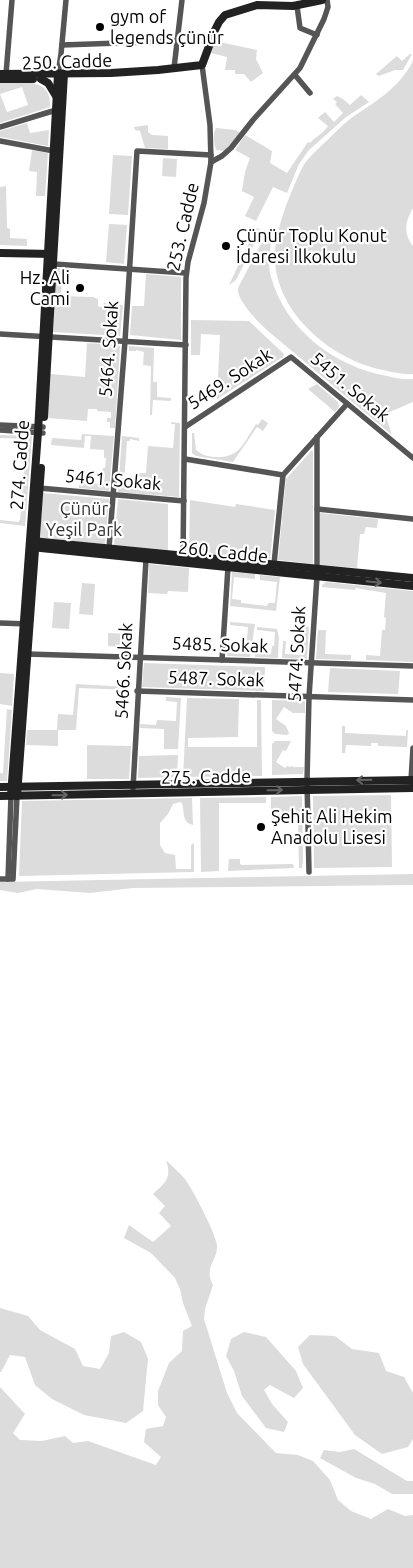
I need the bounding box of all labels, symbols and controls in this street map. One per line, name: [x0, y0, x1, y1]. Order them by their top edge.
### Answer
place label: gym of legends çünür: [110, 6, 224, 47]
marker: gym of legends çünür: [94, 21, 106, 33]
street label: 250. Cadde: [21, 49, 112, 73]
street label: 253. Cadde: [162, 181, 202, 273]
place label: Çünür Toplu Konut İdaresi İlkokulu: [236, 225, 387, 266]
marker: Çünür Toplu Konut İdaresi İlkokulu: [220, 240, 232, 252]
place label: Hz. Ali Cami: [20, 267, 70, 308]
marker: Hz. Ali Cami: [74, 282, 86, 294]
street label: 5464. Sokak: [95, 300, 121, 398]
street label: 5469. Sokak: [184, 343, 275, 413]
street label: 5451. Sokak: [307, 348, 394, 425]
street label: 274. Cadde: [6, 419, 32, 511]
street label: 5461. Sokak: [64, 465, 162, 493]
park label: Çünür Yeşil Park: [46, 498, 122, 539]
street label: 260. Cadde: [177, 536, 269, 566]
one-way arrow: [365, 577, 381, 587]
street label: 5474. Sokak: [283, 605, 309, 703]
street label: 5466. Sokak: [110, 622, 136, 720]
street label: 5485. Sokak: [171, 632, 269, 656]
street label: 5487. Sokak: [167, 666, 265, 690]
street label: 275. Cadde: [161, 765, 251, 787]
one-way arrow: [357, 775, 373, 785]
one-way arrow: [266, 785, 283, 795]
one-way arrow: [52, 790, 68, 799]
place label: Şehit Ali Hekim Anadolu Lisesi: [271, 806, 393, 847]
marker: Şehit Ali Hekim Anadolu Lisesi: [255, 821, 267, 833]

